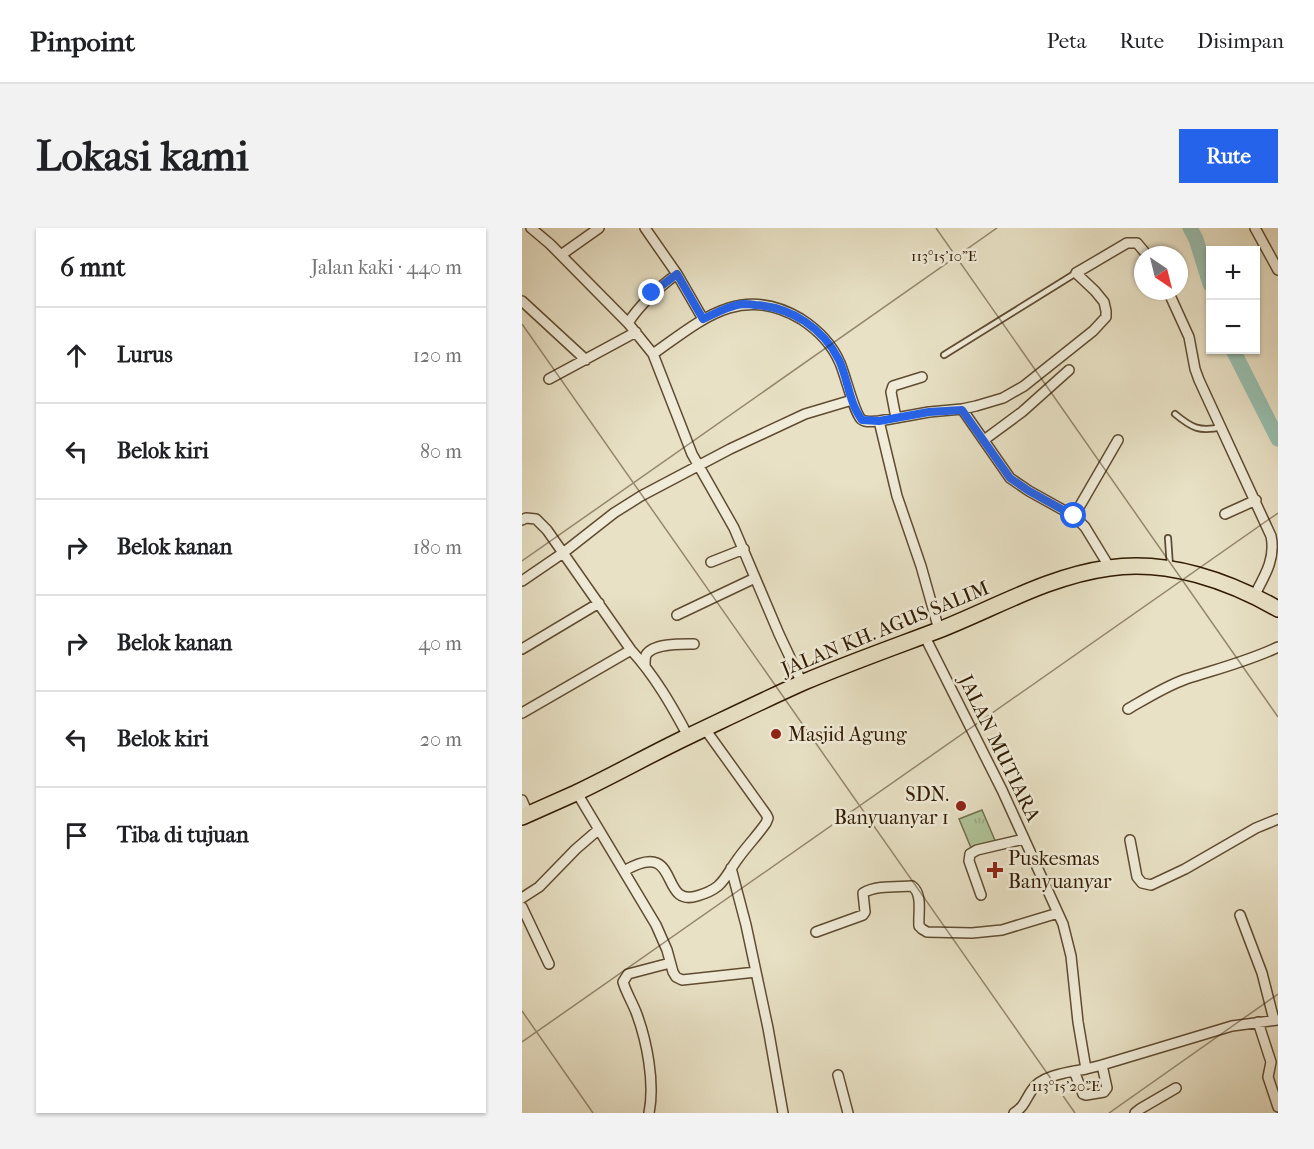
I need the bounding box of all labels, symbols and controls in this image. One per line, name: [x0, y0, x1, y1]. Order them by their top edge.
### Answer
text: Pinpoint: [30, 25, 135, 58]
text: Peta: [1047, 29, 1086, 53]
text: Rute: [1119, 29, 1164, 53]
text: Disimpan: [1197, 29, 1284, 53]
button: Rute: [1179, 129, 1278, 183]
text: Lokasi kami: [36, 132, 249, 181]
north arrow: [1134, 246, 1188, 300]
map controls: [1206, 246, 1260, 354]
button: +: [1206, 246, 1260, 300]
text: 113°15'10"E: [911, 247, 977, 265]
text: 6 mnt: [60, 252, 125, 283]
text: Jalan kaki · 440 m: [311, 256, 462, 279]
route end: [638, 279, 664, 305]
button: −: [1206, 300, 1260, 354]
icon: ahead: [60, 339, 93, 372]
text: Lurus: [117, 342, 173, 368]
text: 120 m: [413, 344, 462, 367]
icon: left: [60, 435, 93, 468]
text: Belok kiri: [117, 438, 209, 464]
text: 80 m: [420, 440, 462, 463]
route start: [1060, 502, 1086, 528]
icon: right: [60, 531, 93, 564]
text: Belok kanan: [117, 534, 232, 560]
text: 180 m: [413, 536, 462, 559]
street label: JALAN KH. AGUS SALIM: [776, 576, 992, 681]
icon: right: [60, 627, 93, 660]
text: Belok kanan: [117, 630, 232, 656]
text: 40 m: [418, 632, 462, 655]
street label: JALAN MUTIARA: [953, 669, 1046, 826]
icon: left: [60, 723, 93, 756]
place label: Masjid Agung: [788, 723, 907, 746]
text: Belok kiri: [117, 726, 209, 752]
marker: Masjid Agung: [769, 727, 783, 741]
text: 20 m: [420, 728, 462, 751]
place label: SDN. Banyuanyar 1: [834, 783, 949, 829]
marker: SDN. Banyuanyar 1: [954, 799, 968, 813]
icon: arrive: [60, 819, 93, 852]
text: Tiba di tujuan: [117, 822, 249, 848]
place label: Puskesmas Banyuanyar: [1008, 847, 1112, 893]
marker: Puskesmas Banyuanyar: [986, 861, 1004, 879]
text: 113°15'20"E: [1032, 1077, 1100, 1095]

